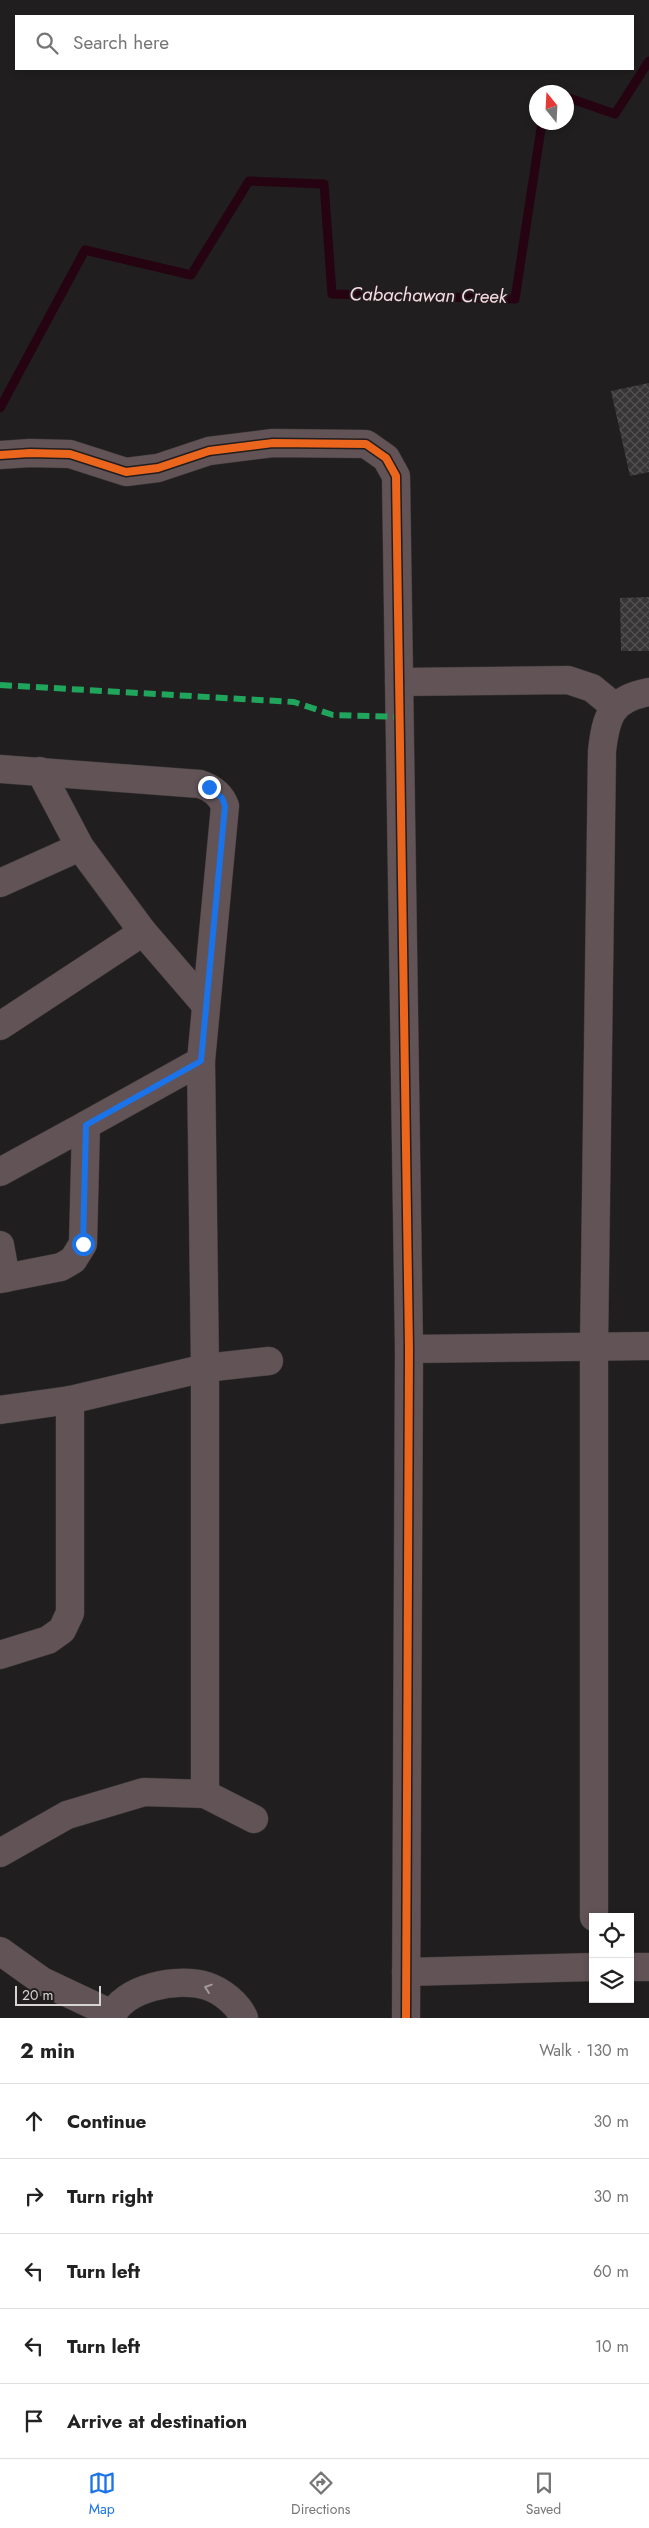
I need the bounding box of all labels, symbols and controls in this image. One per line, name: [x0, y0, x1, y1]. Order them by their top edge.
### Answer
search box: [15, 15, 634, 70]
icon: search: [33, 29, 61, 57]
text: Search here: [73, 29, 169, 56]
north arrow: [529, 85, 574, 130]
water label: Cabachawan Creek: [349, 280, 508, 310]
route end: [198, 776, 221, 799]
route start: [72, 1233, 95, 1256]
map controls: [589, 1913, 634, 2003]
button: locate: [589, 1913, 634, 1958]
button: layers: [589, 1958, 634, 2003]
scale bar: [15, 1983, 101, 2006]
one-way arrow: [204, 1984, 213, 1994]
text: 20 m: [22, 1985, 54, 2005]
text: 2 min: [20, 2036, 75, 2066]
text: Walk · 130 m: [539, 2039, 629, 2062]
icon: ahead: [20, 2107, 48, 2135]
text: Continue: [67, 2108, 146, 2135]
text: 30 m: [593, 2110, 629, 2133]
icon: right: [20, 2182, 48, 2210]
text: Turn right: [67, 2183, 153, 2210]
text: 30 m: [593, 2185, 629, 2208]
icon: left: [20, 2257, 48, 2285]
text: Turn left: [67, 2258, 140, 2285]
text: 60 m: [593, 2260, 629, 2283]
icon: left: [20, 2332, 48, 2360]
text: Turn left: [67, 2333, 140, 2360]
text: 10 m: [595, 2335, 629, 2358]
icon: arrive: [20, 2407, 48, 2435]
text: Arrive at destination: [67, 2408, 247, 2435]
tab: Map: [88, 2469, 116, 2519]
tab: Directions: [291, 2469, 350, 2519]
tab: Saved: [526, 2469, 561, 2519]

